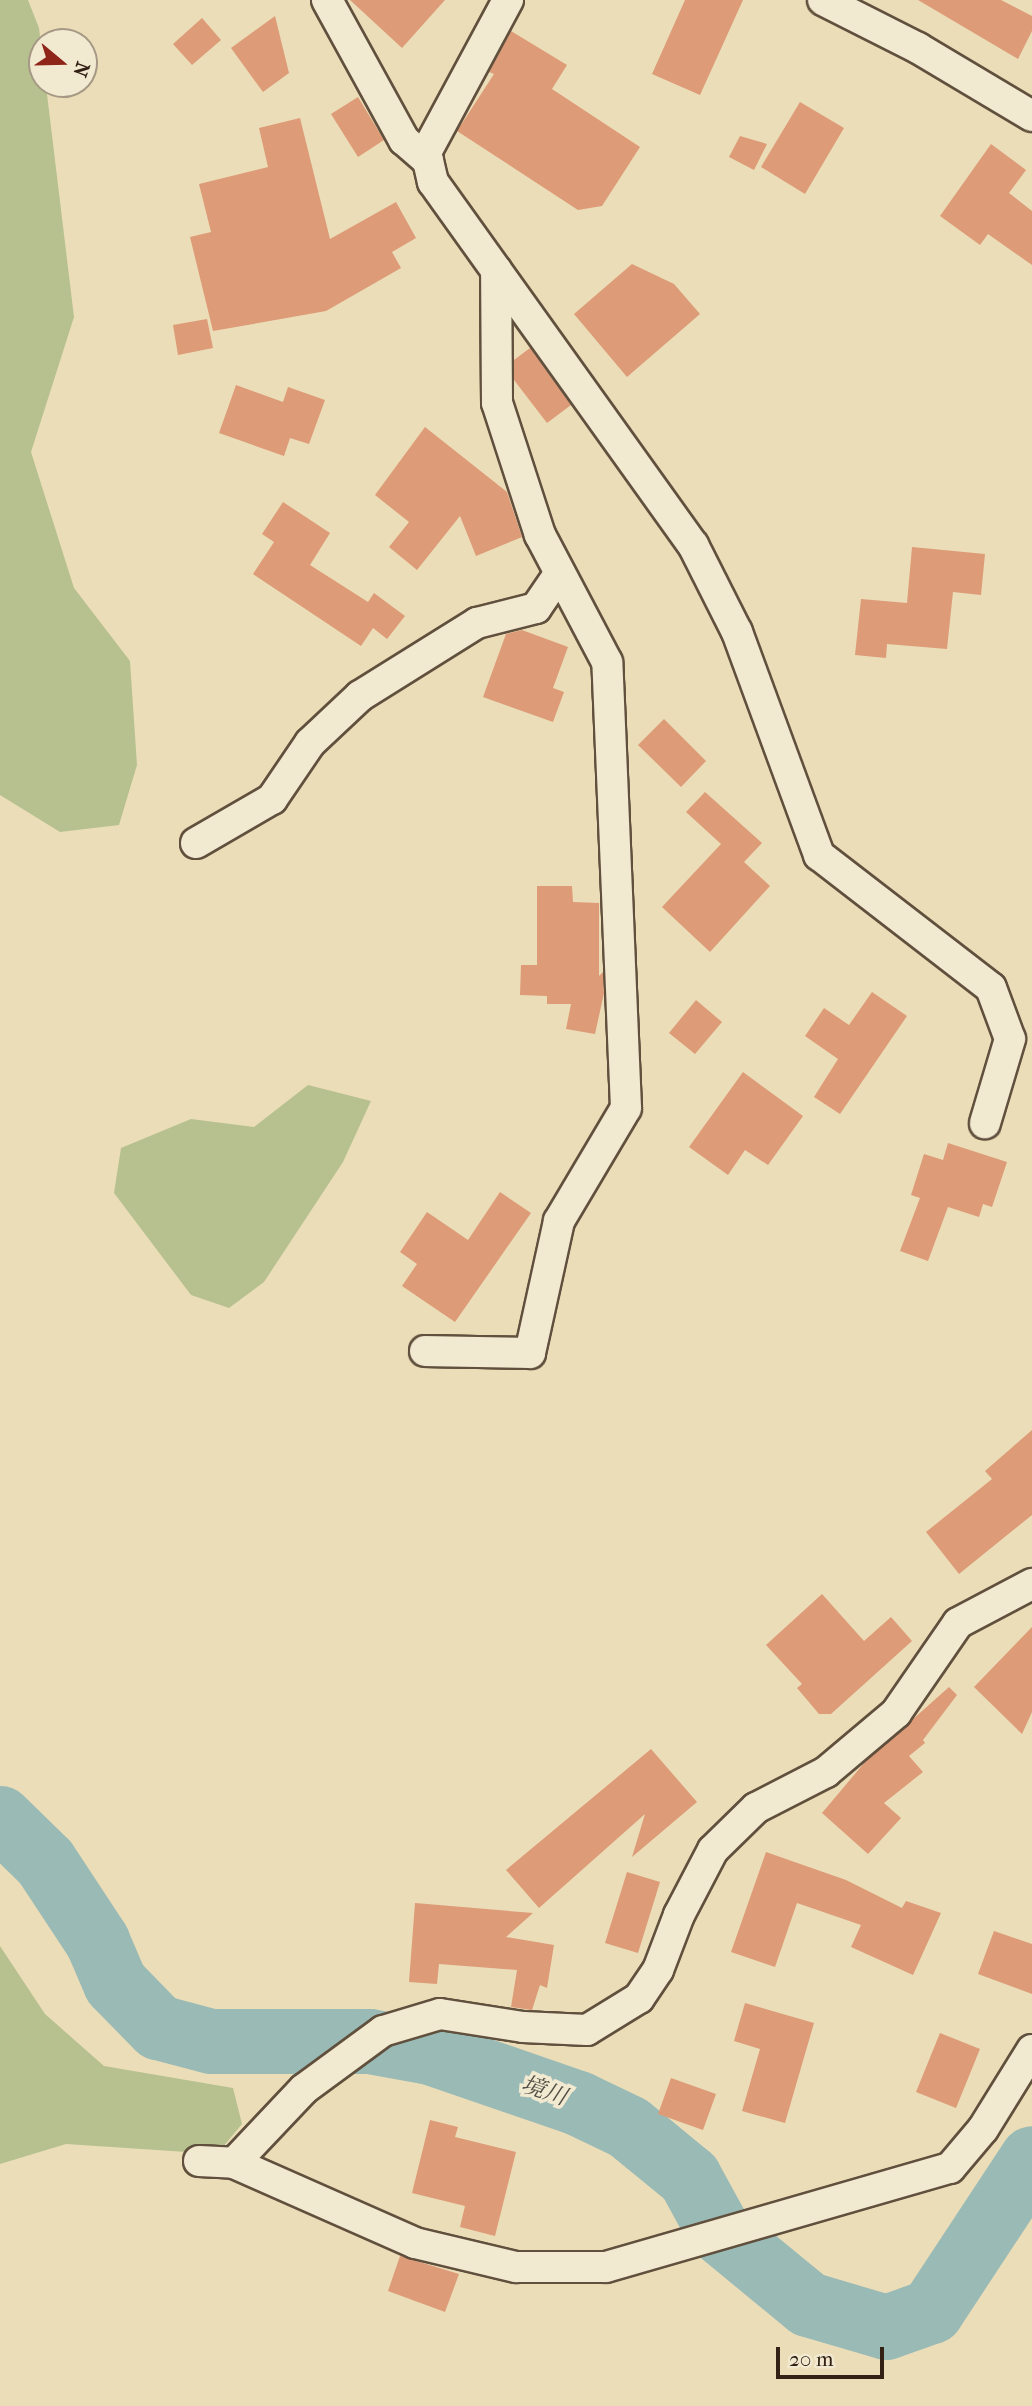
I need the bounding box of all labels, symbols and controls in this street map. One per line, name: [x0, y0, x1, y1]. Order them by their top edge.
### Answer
north arrow: [28, 28, 98, 98]
text: N: [68, 59, 94, 80]
water label: 境川: [518, 2070, 570, 2112]
scale bar: [780, 2332, 888, 2376]
text: 20 m: [789, 2347, 833, 2371]

